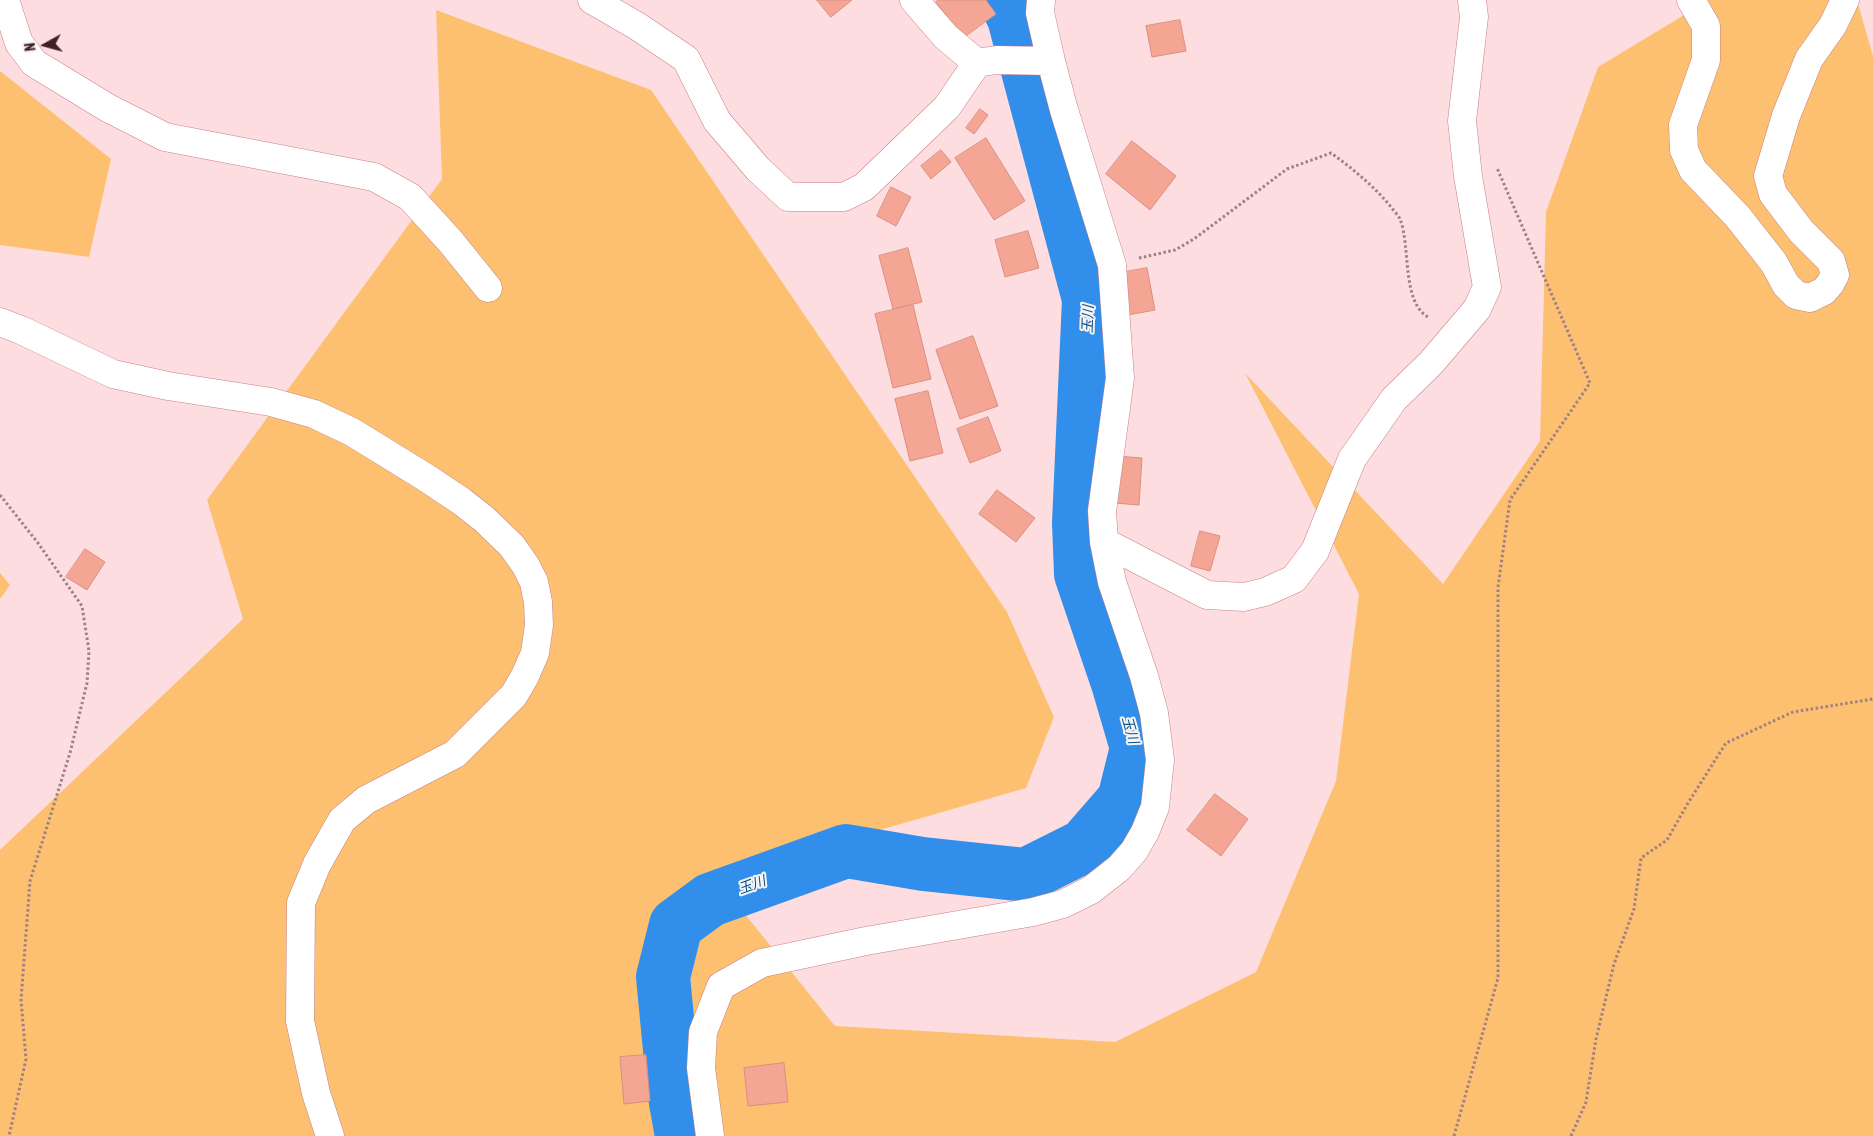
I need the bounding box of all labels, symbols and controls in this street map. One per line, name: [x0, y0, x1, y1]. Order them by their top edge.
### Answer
north arrow: [20, 20, 70, 70]
text: N: [22, 42, 39, 52]
water label: 玉川: [1079, 305, 1097, 333]
water label: 玉川: [1118, 714, 1142, 746]
water label: 玉川: [736, 872, 768, 898]

